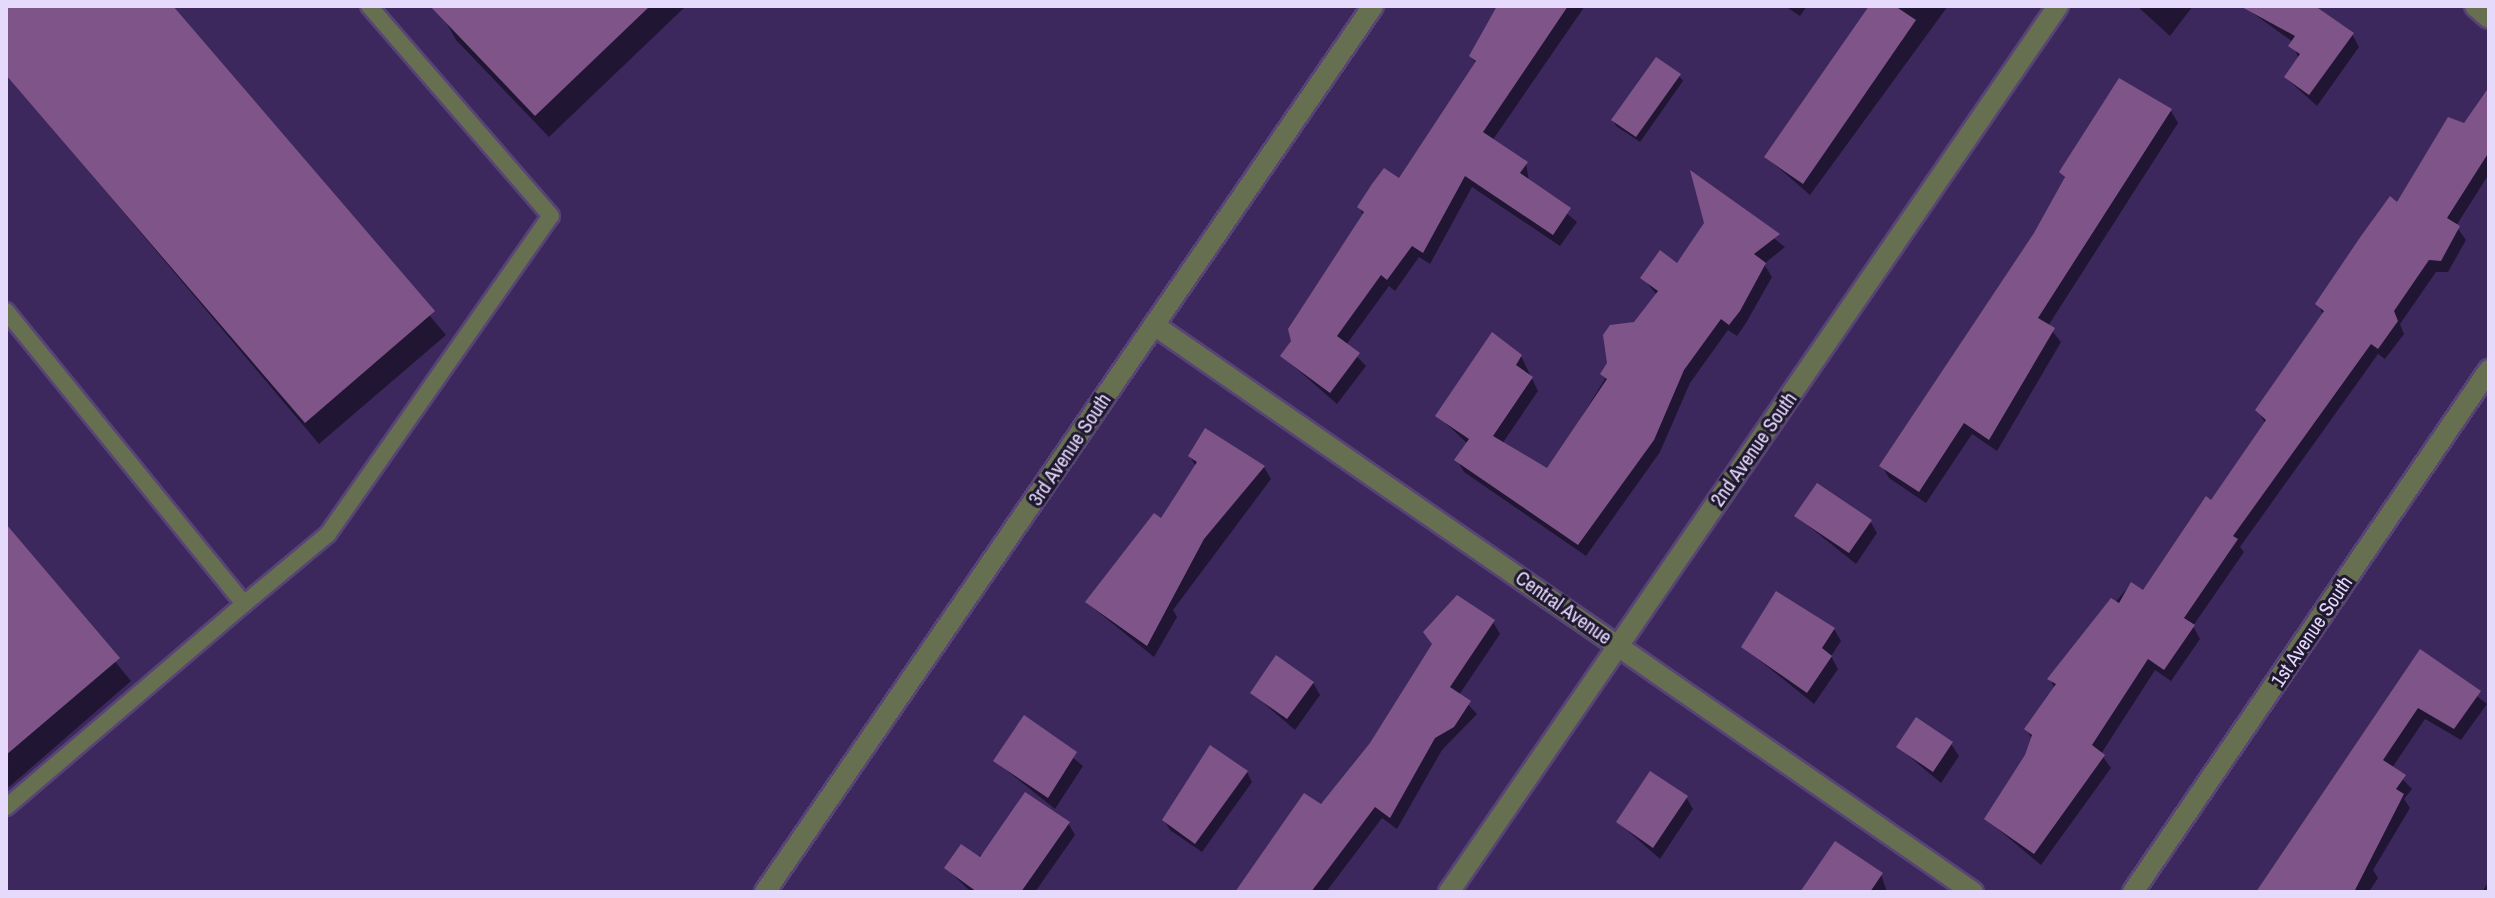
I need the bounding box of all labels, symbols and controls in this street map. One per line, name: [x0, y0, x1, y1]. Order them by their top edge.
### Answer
street label: 2nd Avenue South: [1705, 387, 1801, 511]
street label: 3rd Avenue South: [1022, 388, 1116, 510]
street label: Central Avenue: [1511, 565, 1617, 649]
street label: 1st Avenue South: [2265, 571, 2357, 691]

